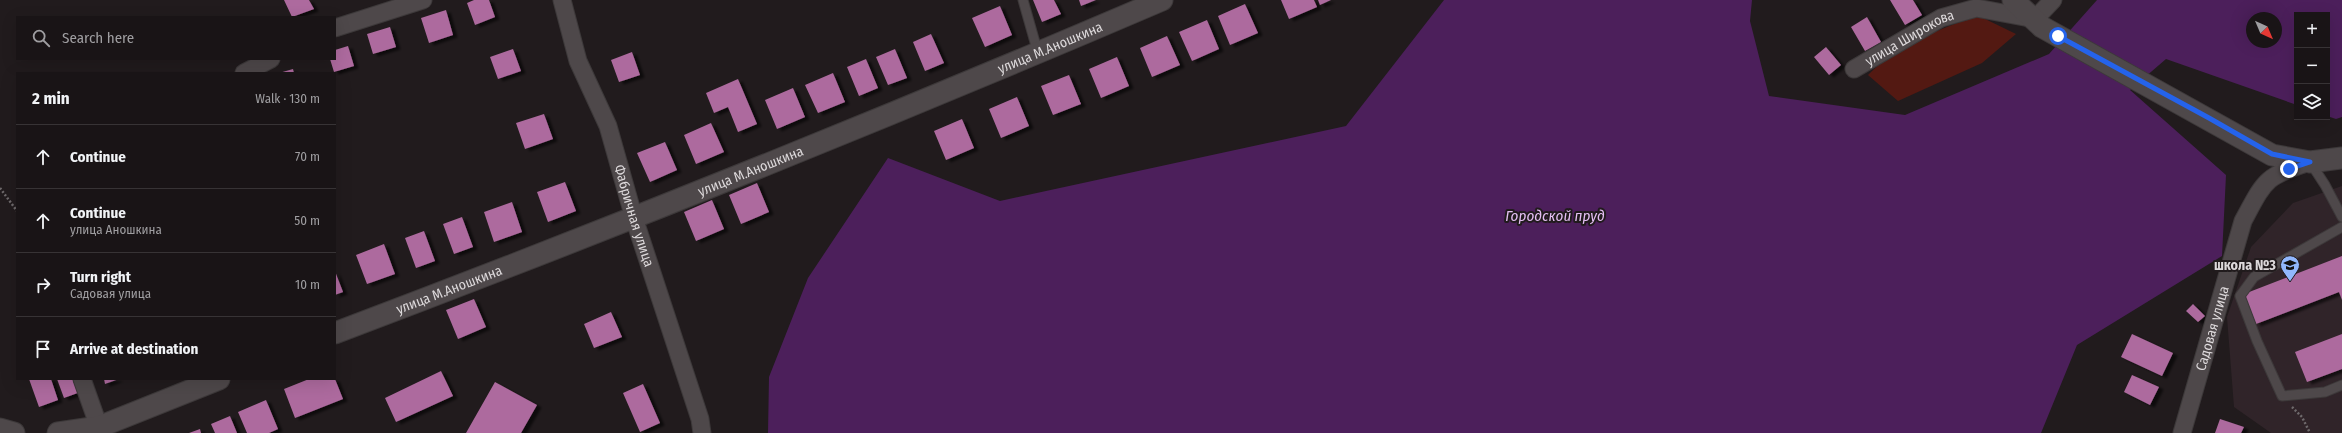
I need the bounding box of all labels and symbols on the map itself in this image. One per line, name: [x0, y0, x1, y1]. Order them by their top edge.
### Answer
street label: улица Широкова: [1862, 7, 1956, 70]
north arrow: [2246, 12, 2282, 48]
street label: улица М.Аношкина: [995, 18, 1105, 78]
route start: [2049, 27, 2067, 45]
street label: улица М.Аношкина: [696, 142, 806, 200]
route end: [2280, 160, 2298, 178]
street label: Фабричная улица: [610, 163, 657, 269]
water label: Городской пруд: [1505, 207, 1605, 225]
school or university icon: школа №3: [2279, 254, 2301, 282]
place label: школа №3: [2214, 257, 2276, 274]
street label: улица М.Аношкина: [394, 262, 505, 318]
street label: Садовая улица: [2192, 284, 2233, 373]

